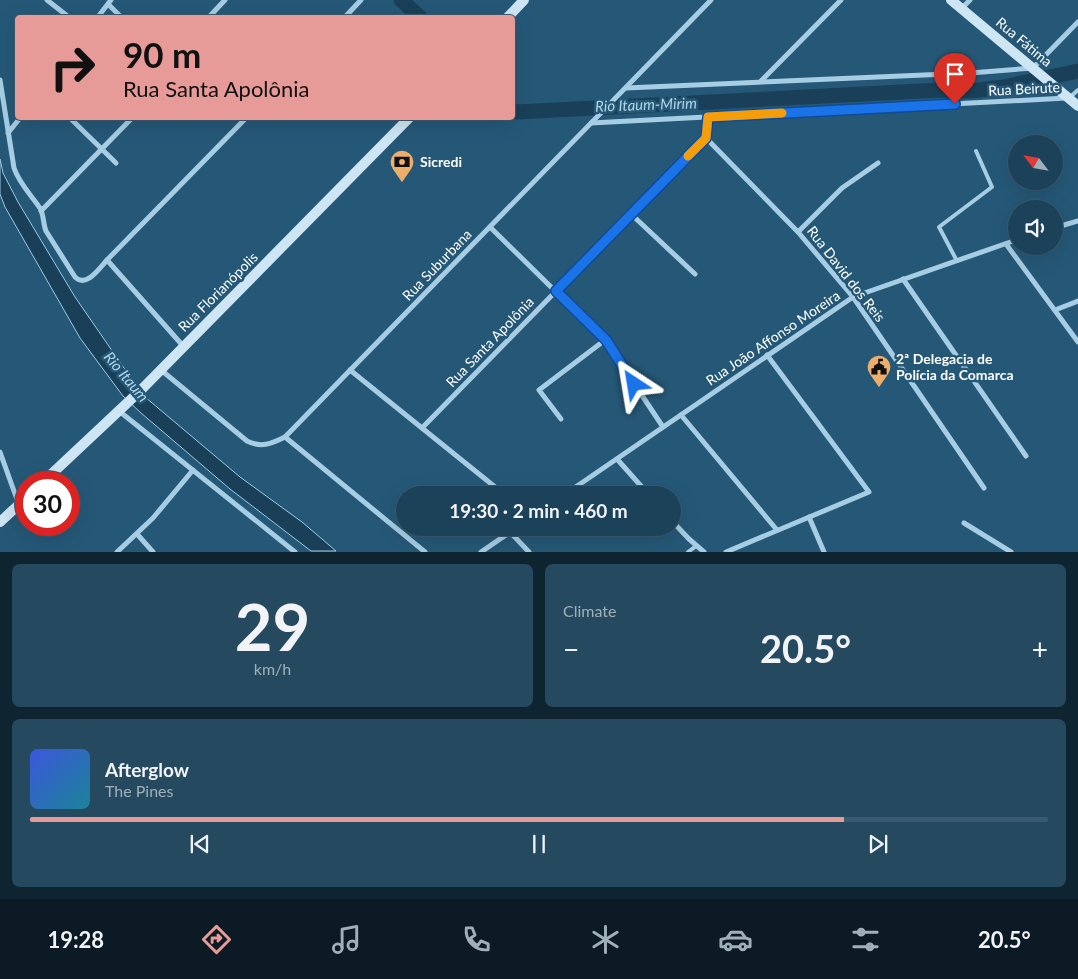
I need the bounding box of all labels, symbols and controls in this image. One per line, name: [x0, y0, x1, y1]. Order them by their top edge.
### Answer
street label: Rua Fátima: [993, 13, 1056, 70]
text: 90 m: [123, 33, 201, 75]
icon: right: [40, 35, 105, 100]
pin: [934, 53, 976, 104]
icon: arrive: [941, 60, 969, 88]
text: Rua Santa Apolônia: [123, 75, 310, 102]
street label: Rua Beirute: [988, 78, 1060, 99]
water label: Rio Itaum-Mirim: [595, 93, 697, 115]
north arrow: [1008, 135, 1062, 190]
map controls: [1008, 135, 1063, 255]
bank icon: Sicredi: [389, 149, 415, 183]
place label: Sicredi: [420, 153, 462, 170]
button: sound: [1008, 200, 1063, 255]
street label: Rua David dos Reis: [804, 222, 889, 325]
street label: Rua Suburbana: [398, 225, 475, 304]
street label: Rua Florianópolis: [174, 248, 261, 335]
street label: Rua João Affonso Moreira: [703, 286, 843, 389]
street label: Rua Santa Apolônia: [442, 293, 537, 390]
water label: Rio Itaum: [101, 348, 153, 405]
place label: 2ª Delegacia de Polícia da Comarca: [896, 350, 1014, 383]
public building icon: 2ª Delegacia de Polícia da Comarca: [866, 354, 892, 388]
position arrow: [607, 357, 659, 409]
speed limit sign: 30: [15, 471, 80, 536]
text: 19:30 · 2 min · 460 m: [449, 499, 628, 522]
text: 29: [235, 587, 310, 665]
text: Climate: [563, 601, 616, 620]
text: 20.5°: [760, 625, 851, 671]
text: −: [563, 632, 579, 666]
text: +: [1032, 632, 1048, 666]
text: km/h: [254, 659, 291, 678]
text: Afterglow: [105, 758, 189, 781]
text: The Pines: [105, 781, 174, 800]
icon: previous: [186, 830, 214, 858]
icon: pause: [525, 830, 553, 858]
icon: next: [864, 830, 892, 858]
icon: directions: [199, 922, 234, 957]
icon: music: [329, 922, 364, 957]
icon: phone: [459, 922, 494, 957]
icon: climate: [588, 922, 623, 957]
icon: car: [718, 922, 753, 957]
icon: filters: [848, 922, 883, 957]
text: 19:28: [47, 926, 104, 953]
text: 20.5°: [978, 926, 1031, 953]

